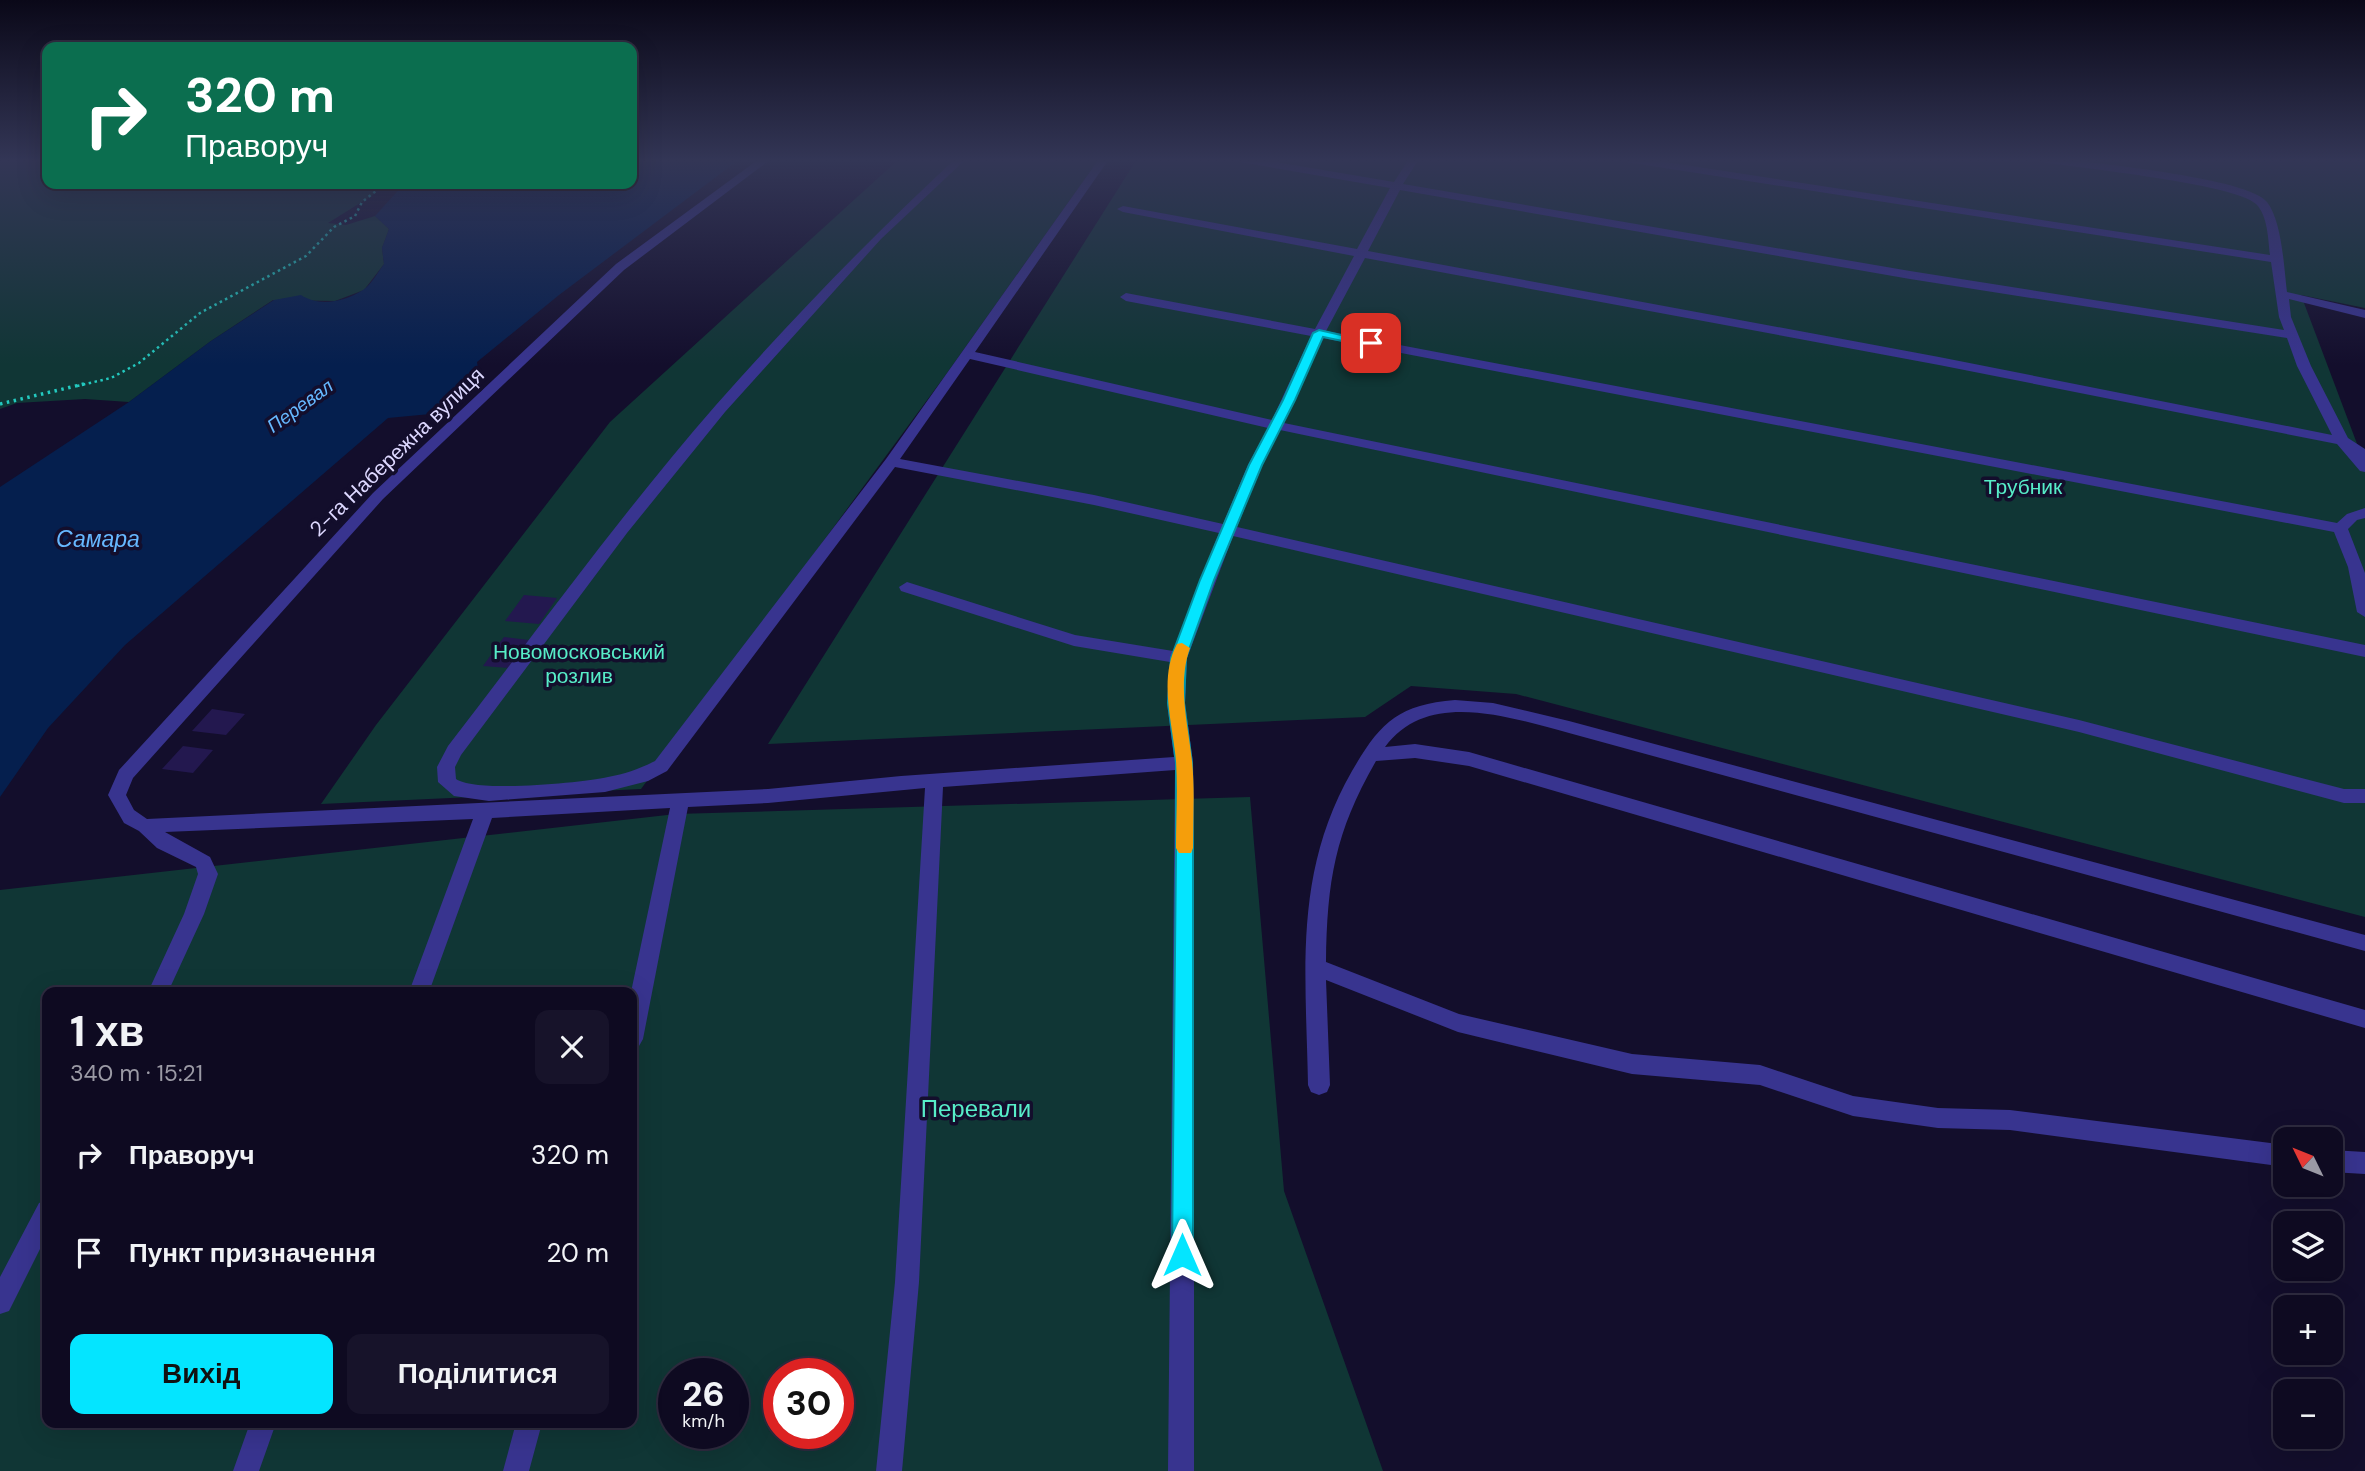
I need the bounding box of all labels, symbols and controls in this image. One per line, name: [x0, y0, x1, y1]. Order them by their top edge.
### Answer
text: 320 m: [185, 63, 335, 127]
icon: right: [70, 70, 161, 161]
text: Праворуч: [185, 125, 328, 167]
pin: [1341, 313, 1401, 373]
icon: arrive: [1352, 324, 1390, 362]
street label: 2-га Набережна вулиця: [304, 361, 490, 543]
water label: Перевал: [262, 373, 338, 438]
park label: Трубник: [1984, 473, 2063, 501]
water label: Самара: [56, 524, 140, 554]
park label: Новомосковський розлив: [493, 638, 665, 690]
text: 1 хв: [70, 1004, 144, 1059]
button: close: [535, 1010, 609, 1084]
text: 340 m · 15:21: [70, 1058, 203, 1088]
park label: Перевали: [921, 1093, 1031, 1124]
north arrow: [2273, 1127, 2343, 1197]
map controls: [2273, 1127, 2343, 1449]
icon: right: [70, 1136, 108, 1174]
text: Праворуч: [129, 1138, 255, 1172]
text: 320 m: [531, 1138, 609, 1172]
button: layers: [2273, 1211, 2343, 1281]
position arrow: [1145, 1218, 1219, 1292]
icon: arrive: [70, 1234, 108, 1272]
text: Пункт призначення: [129, 1236, 376, 1270]
text: 20 m: [546, 1236, 609, 1270]
button: +: [2273, 1295, 2343, 1365]
button: Вихід: [70, 1334, 333, 1414]
button: Поділитися: [347, 1334, 609, 1414]
speed limit sign: 30: [763, 1358, 854, 1449]
text: 26: [682, 1371, 725, 1417]
button: −: [2273, 1379, 2343, 1449]
text: km/h: [682, 1409, 725, 1433]

